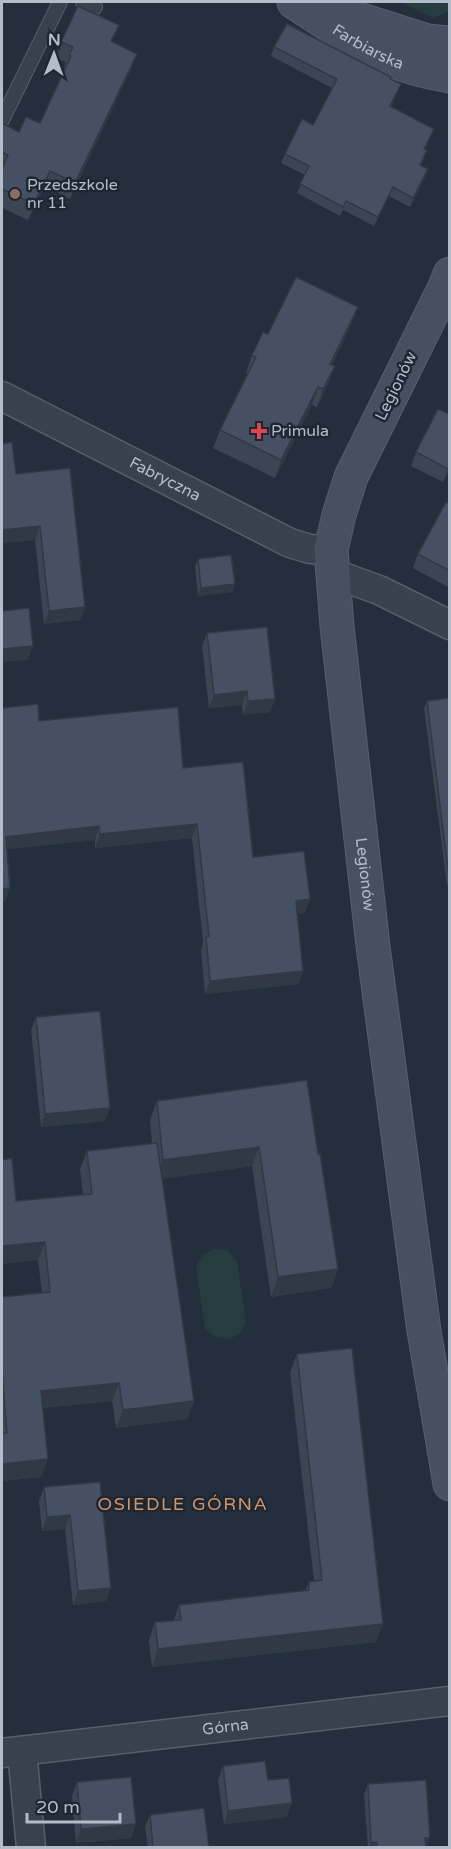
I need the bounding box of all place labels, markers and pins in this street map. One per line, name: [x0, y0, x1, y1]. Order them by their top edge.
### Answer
place label: Przedszkole nr 11: [27, 175, 118, 213]
marker: Przedszkole nr 11: [8, 187, 22, 201]
place label: Primula: [271, 421, 329, 441]
marker: Primula: [252, 424, 266, 438]

